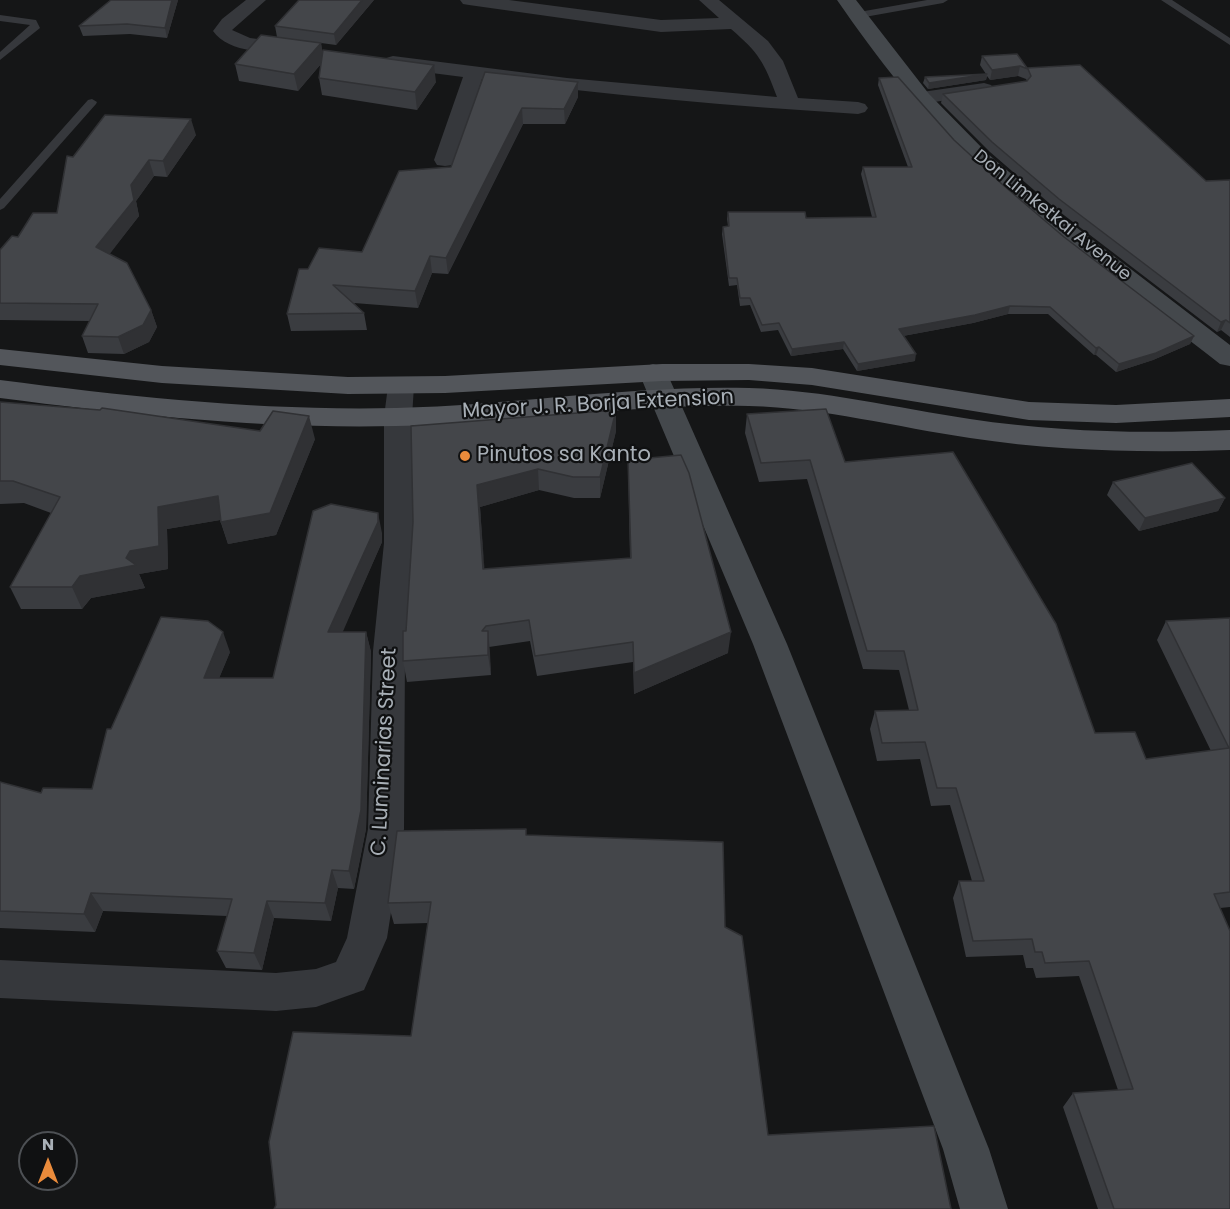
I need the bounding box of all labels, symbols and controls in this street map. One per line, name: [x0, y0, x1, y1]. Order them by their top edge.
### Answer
street label: Don Limketkai Avenue: [969, 146, 1135, 286]
street label: Mayor J. R. Borja Extension: [462, 385, 734, 425]
place label: Pinutos sa Kanto: [477, 443, 651, 469]
marker: Pinutos sa Kanto: [458, 449, 472, 463]
street label: C. Luminarias Street: [367, 647, 403, 857]
north arrow: [18, 1131, 78, 1191]
text: N: [42, 1133, 54, 1156]

